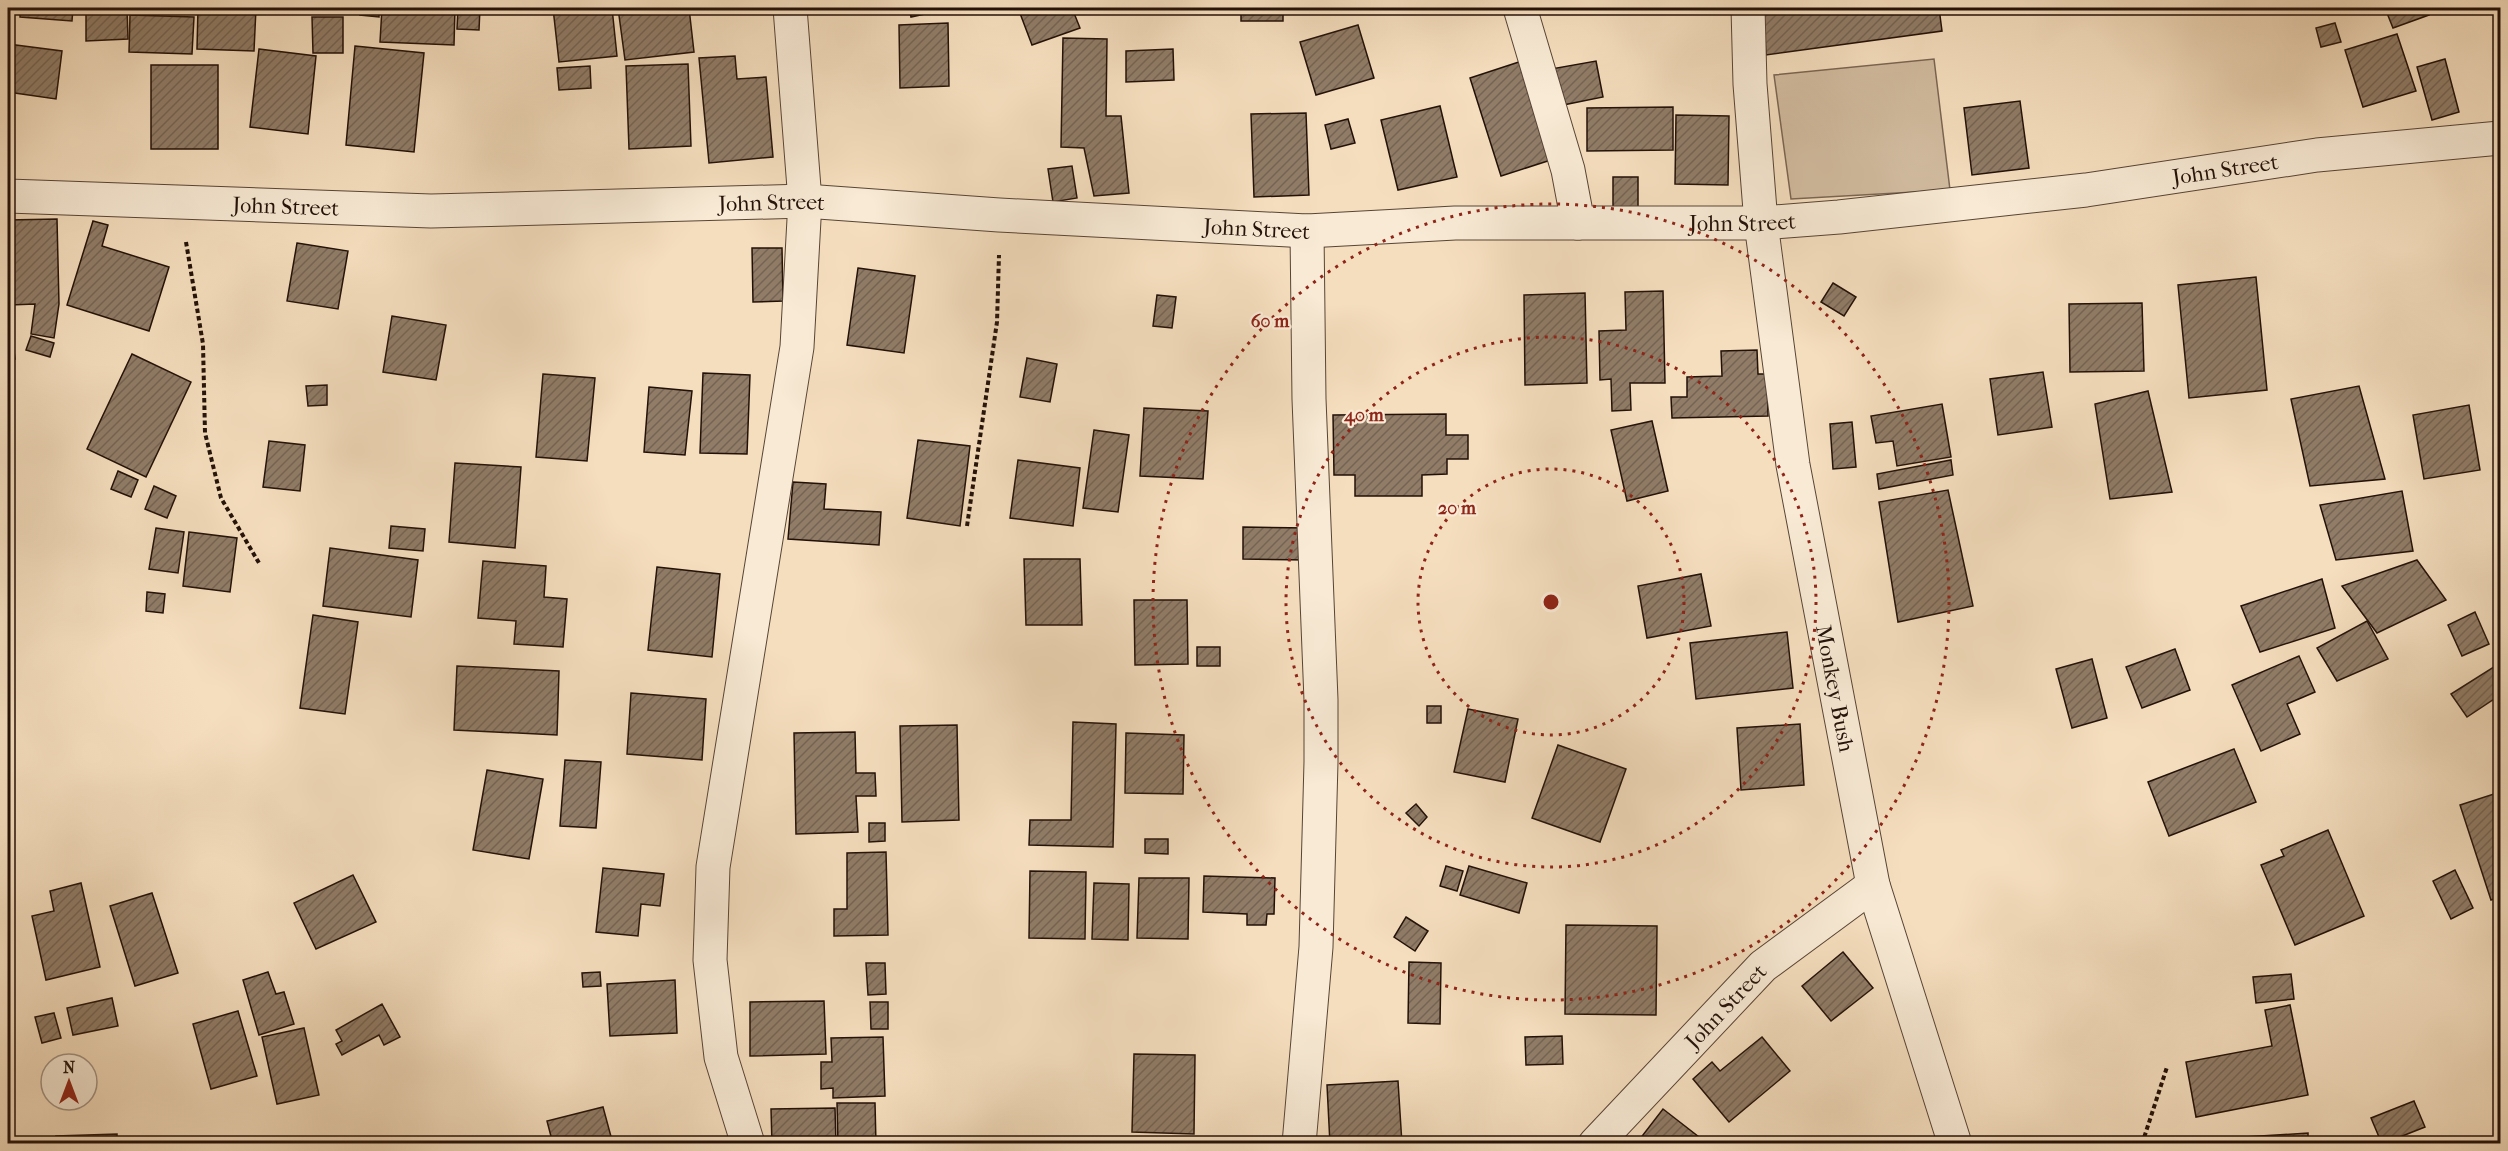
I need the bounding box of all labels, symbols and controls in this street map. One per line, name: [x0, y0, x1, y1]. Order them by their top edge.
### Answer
street label: John Street: [2169, 149, 2280, 191]
street label: John Street: [716, 189, 826, 217]
street label: John Street: [230, 192, 340, 222]
street label: John Street: [1687, 208, 1797, 237]
street label: John Street: [1201, 214, 1311, 245]
text: 60 m: [1251, 311, 1290, 332]
text: 40 m: [1343, 405, 1385, 426]
text: 20 m: [1438, 498, 1477, 519]
centre of rings: [1541, 592, 1561, 612]
street label: Monkey Bush: [1810, 623, 1860, 755]
street label: John Street: [1679, 959, 1772, 1056]
north arrow: [39, 1052, 99, 1112]
text: N: [63, 1058, 76, 1077]

